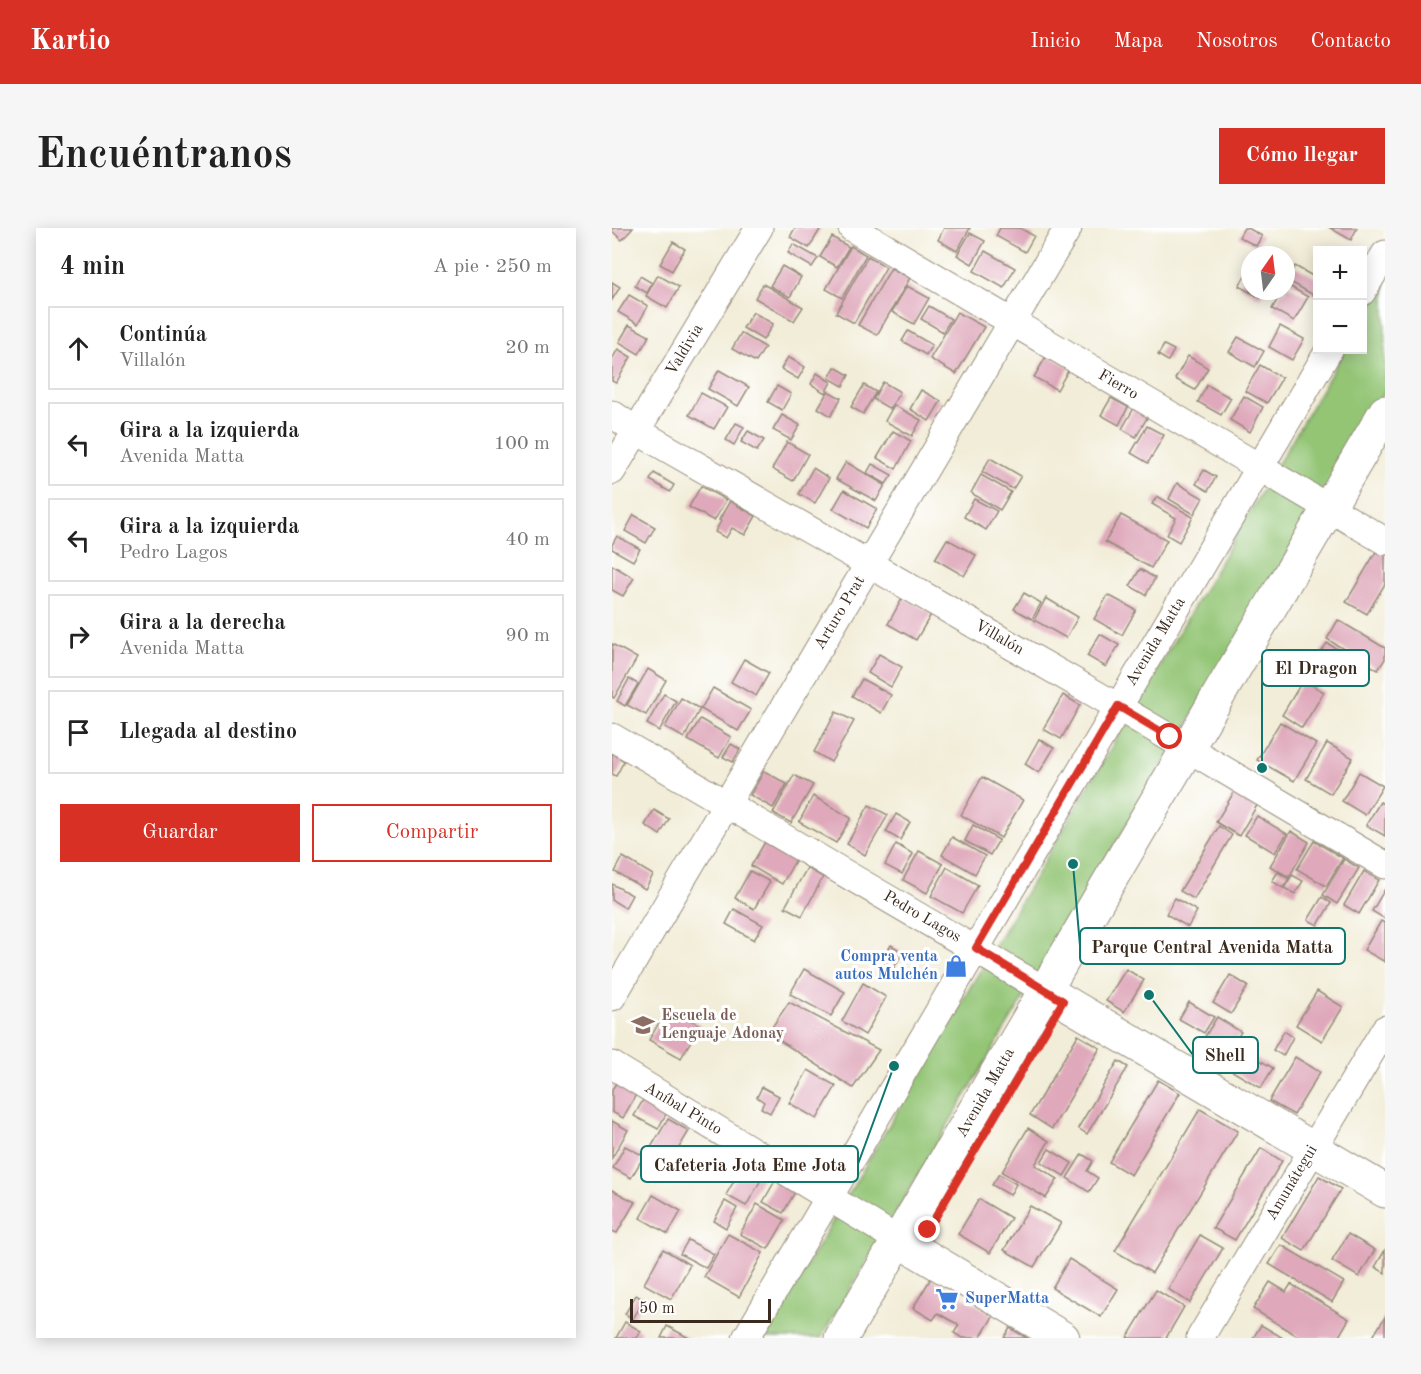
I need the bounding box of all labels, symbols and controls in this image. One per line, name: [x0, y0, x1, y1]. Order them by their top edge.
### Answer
text: Kartio: [30, 28, 111, 56]
text: Inicio: [1030, 31, 1081, 52]
text: Mapa: [1114, 31, 1163, 52]
text: Nosotros: [1196, 31, 1278, 52]
text: Contacto: [1311, 31, 1391, 52]
button: Cómo llegar: [1219, 128, 1385, 184]
text: Encuéntranos: [36, 135, 292, 177]
north arrow: [1241, 246, 1295, 300]
map controls: [1313, 246, 1367, 354]
button: +: [1313, 246, 1367, 300]
text: 4 min: [60, 254, 125, 280]
text: A pie · 250 m: [433, 257, 552, 277]
button: −: [1313, 300, 1367, 354]
street label: Valdivia: [664, 322, 706, 378]
text: Continúa: [119, 324, 207, 346]
icon: ahead: [62, 332, 95, 365]
text: 20 m: [505, 338, 550, 358]
text: Villalón: [119, 351, 186, 371]
street label: Fierro: [1095, 367, 1141, 403]
text: Gira a la izquierda: [119, 420, 299, 442]
icon: left: [62, 428, 95, 461]
text: 100 m: [494, 434, 550, 454]
text: Avenida Matta: [119, 447, 244, 467]
text: Gira a la izquierda: [119, 516, 299, 538]
icon: left: [62, 524, 95, 557]
text: 40 m: [505, 530, 550, 550]
text: Pedro Lagos: [119, 543, 228, 563]
street label: Arturo Prat: [812, 573, 868, 653]
street label: Avenida Matta: [1123, 595, 1189, 689]
text: Gira a la derecha: [119, 612, 286, 634]
street label: Villalón: [972, 618, 1026, 658]
icon: right: [62, 620, 95, 653]
text: 90 m: [505, 626, 550, 646]
text: Avenida Matta: [119, 639, 244, 659]
callout: El Dragon: [1262, 650, 1369, 686]
text: El Dragon: [1274, 660, 1358, 678]
icon: arrive: [62, 716, 95, 749]
text: Llegada al destino: [119, 721, 297, 743]
route start: [1156, 723, 1182, 749]
button: Guardar: [60, 804, 300, 862]
button: Compartir: [312, 804, 552, 862]
street label: Pedro Lagos: [880, 888, 964, 946]
callout: Parque Central Avenida Matta: [1080, 928, 1345, 964]
text: Parque Central Avenida Matta: [1091, 939, 1333, 957]
place label: Compra venta autos Mulchén: [835, 949, 938, 983]
shop icon: Compra venta autos Mulchén: [943, 953, 969, 979]
place label: Escuela de Lenguaje Adonay: [661, 1008, 784, 1042]
school or university icon: Escuela de Lenguaje Adonay: [630, 1012, 656, 1038]
callout: Shell: [1193, 1037, 1258, 1073]
street label: Avenida Matta: [954, 1045, 1018, 1140]
text: Shell: [1205, 1047, 1246, 1065]
street label: Aníbal Pinto: [641, 1080, 725, 1138]
street label: Amunátegui: [1263, 1143, 1321, 1223]
callout: Cafeteria Jota Eme Jota: [641, 1146, 858, 1182]
text: Cafeteria Jota Eme Jota: [654, 1157, 846, 1175]
route end: [914, 1216, 940, 1242]
supermarket icon: SuperMatta: [934, 1286, 960, 1312]
place label: SuperMatta: [965, 1291, 1049, 1307]
scale bar: [630, 1296, 771, 1324]
text: 50 m: [639, 1301, 675, 1317]

